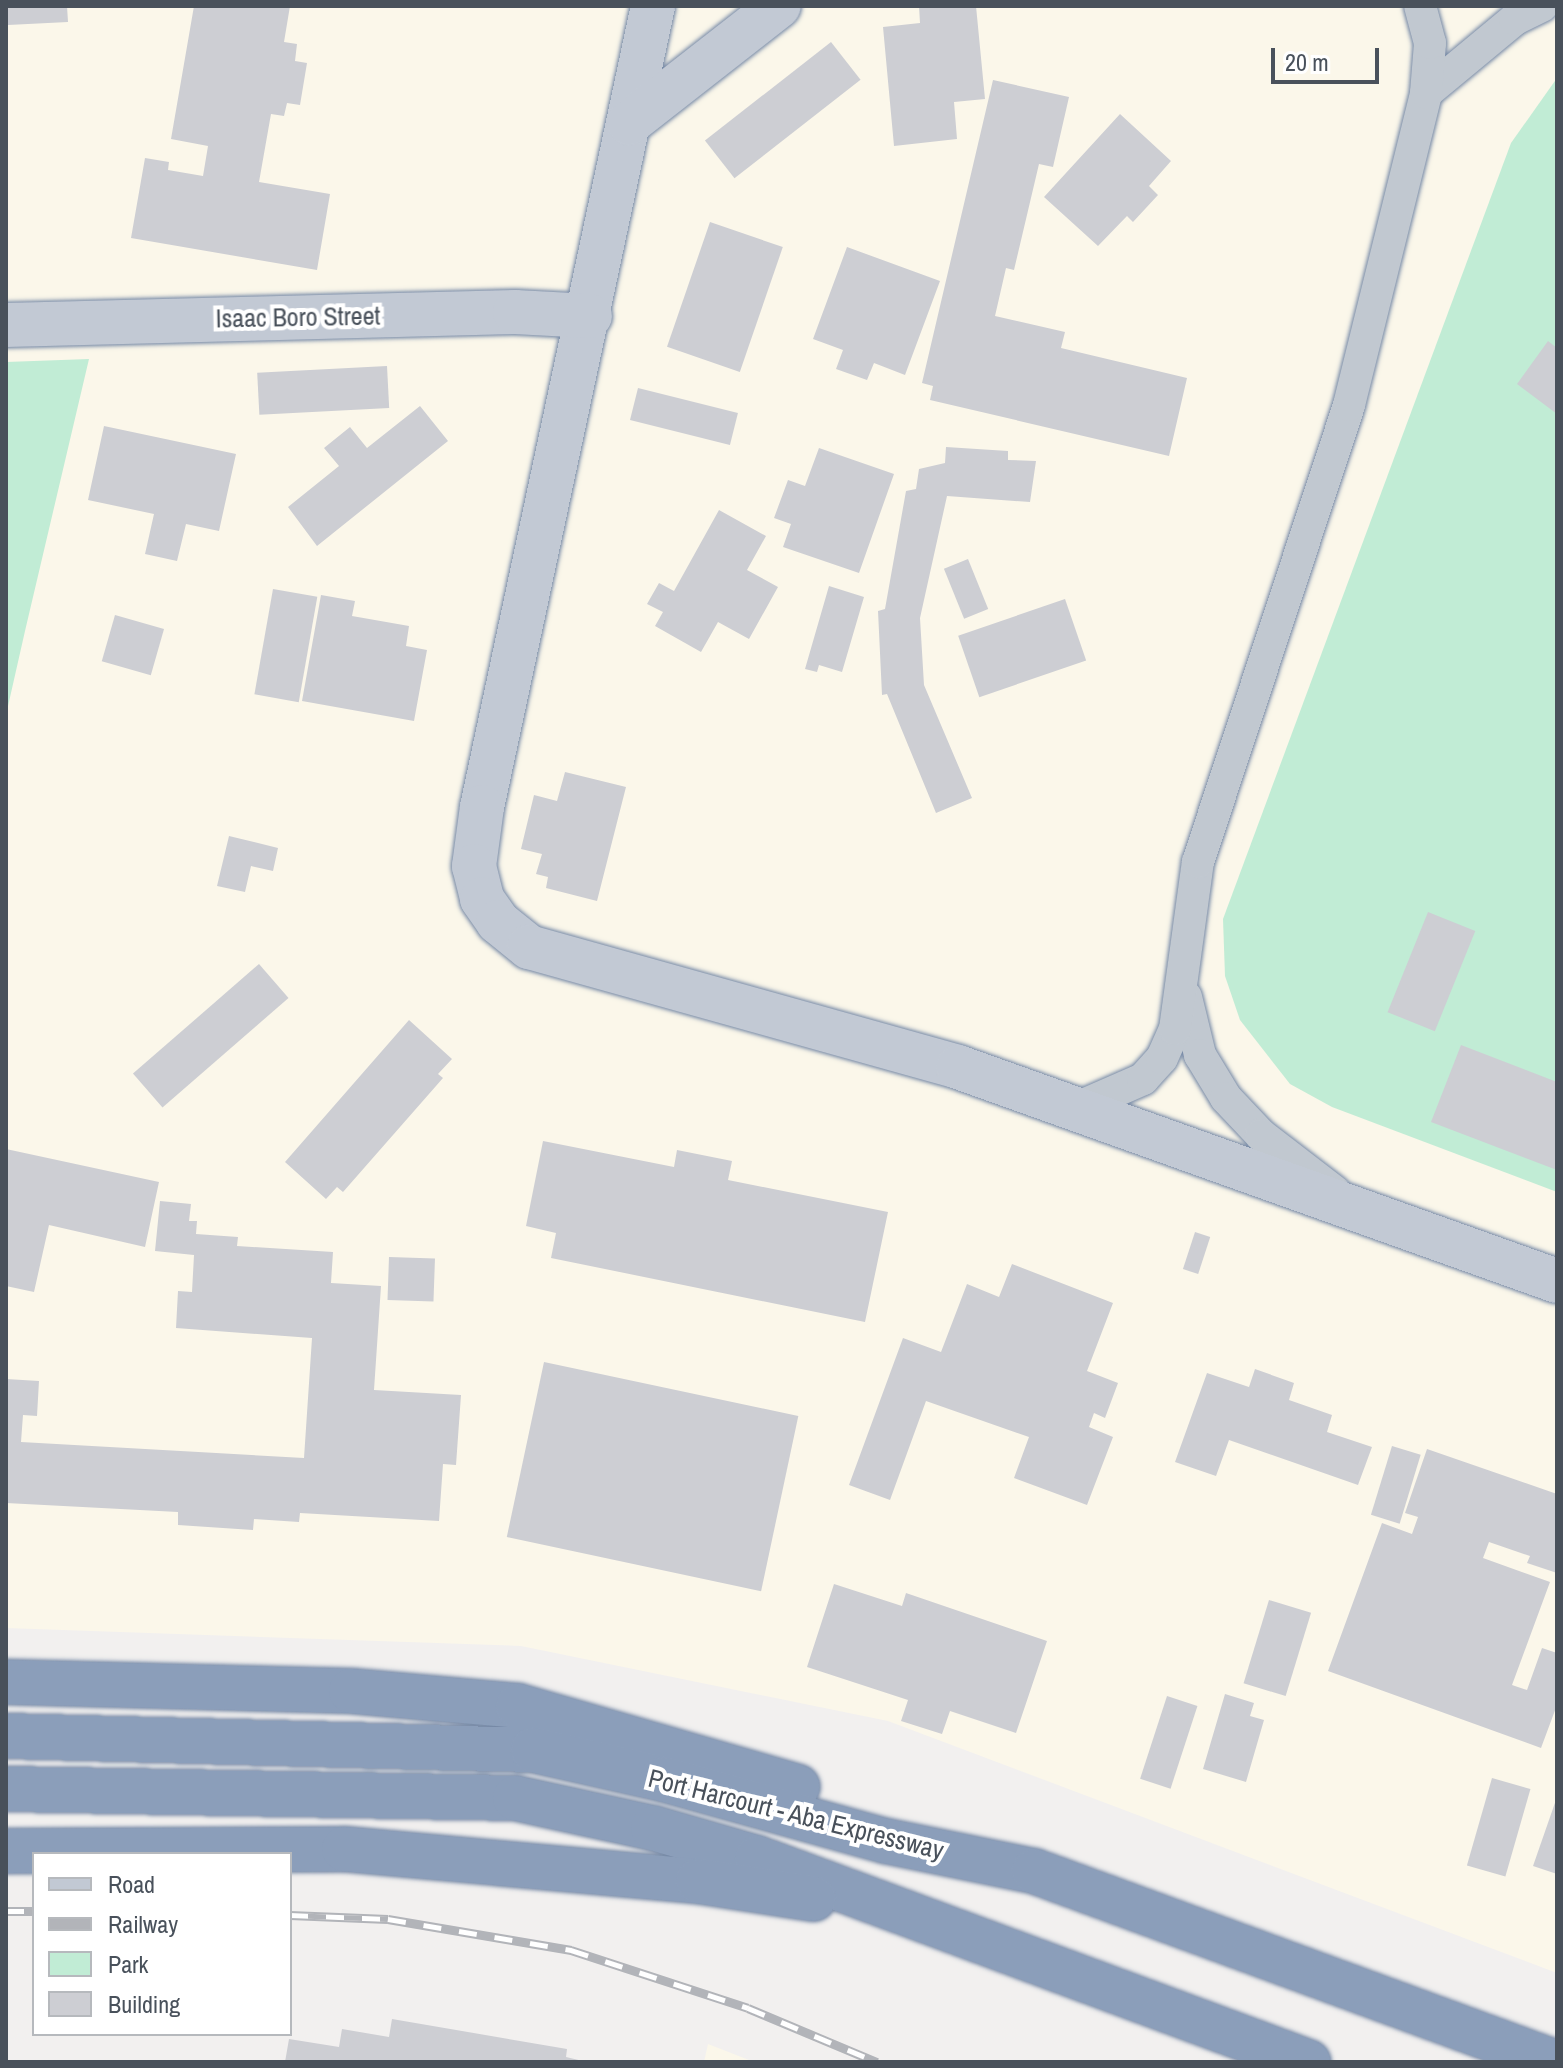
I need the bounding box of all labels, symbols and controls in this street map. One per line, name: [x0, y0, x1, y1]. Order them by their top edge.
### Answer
scale bar: [1275, 32, 1383, 82]
text: 20 m: [1285, 46, 1329, 78]
street label: Isaac Boro Street: [215, 300, 381, 334]
street label: Port Harcourt - Aba Expressway: [644, 1762, 948, 1866]
legend: [32, 1852, 292, 2036]
text: Road: [108, 1868, 155, 1900]
text: Railway: [108, 1908, 178, 1940]
text: Park: [108, 1948, 148, 1980]
text: Building: [108, 1988, 180, 2020]

